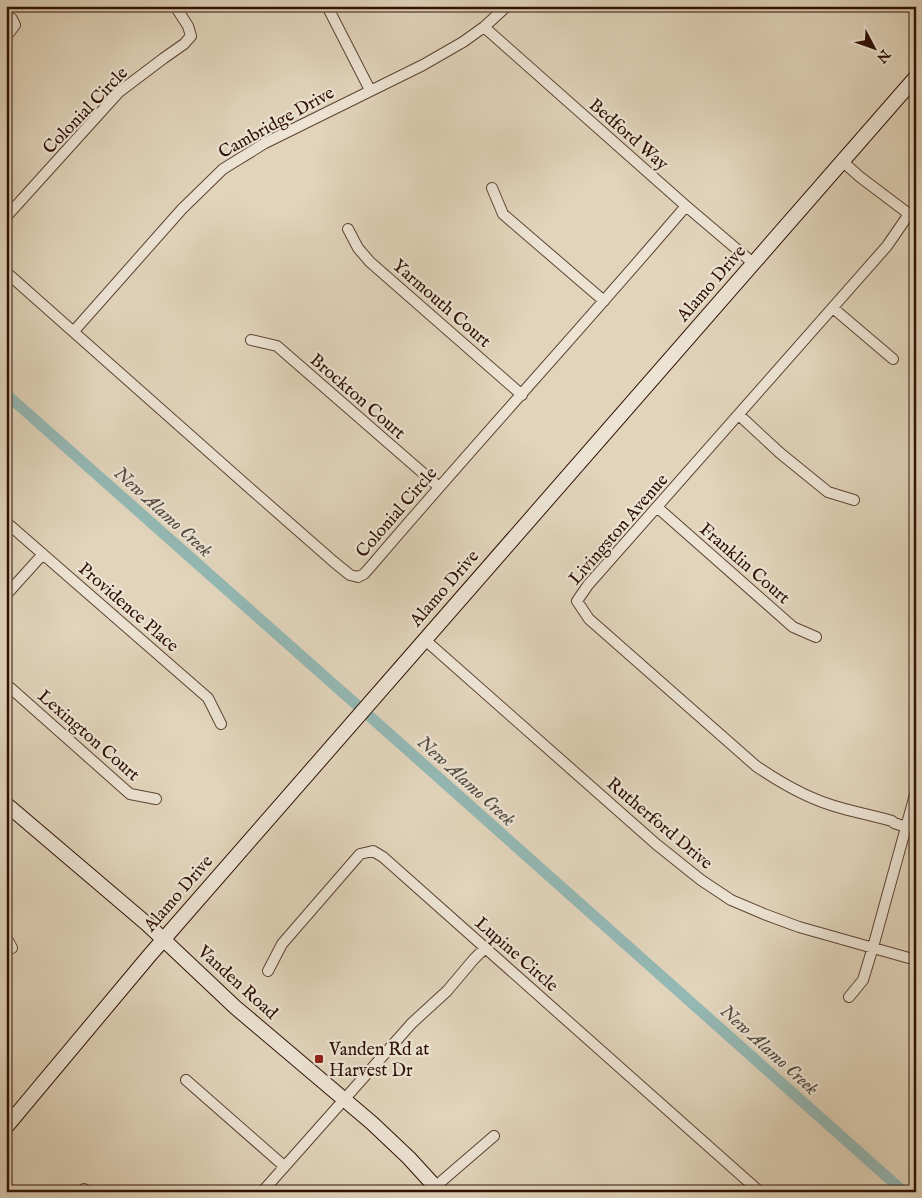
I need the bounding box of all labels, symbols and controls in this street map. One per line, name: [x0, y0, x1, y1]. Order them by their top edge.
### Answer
north arrow: [850, 22, 900, 72]
text: N: [872, 45, 894, 66]
street label: Colonial Circle: [39, 62, 134, 160]
street label: Cambridge Drive: [215, 82, 339, 165]
street label: Bedford Way: [583, 94, 673, 176]
street label: Alamo Drive: [672, 241, 752, 328]
street label: Yarmouth Court: [387, 255, 495, 353]
street label: Brockton Court: [304, 349, 410, 445]
water label: New Alamo Creek: [108, 462, 217, 563]
street label: Colonial Circle: [351, 463, 443, 563]
street label: Livingston Avenue: [564, 469, 674, 590]
street label: Franklin Court: [694, 518, 794, 610]
street label: Alamo Drive: [405, 546, 485, 633]
street label: Providence Place: [73, 558, 183, 658]
street label: Lexington Court: [32, 685, 144, 787]
water label: New Alamo Creek: [411, 731, 520, 832]
street label: Rutherford Drive: [601, 773, 717, 875]
street label: Alamo Drive: [139, 851, 219, 938]
street label: Lupine Circle: [469, 913, 563, 998]
street label: Vanden Road: [191, 940, 282, 1025]
water label: New Alamo Creek: [714, 1000, 823, 1101]
place label: Vanden Rd at Harvest Dr: [328, 1039, 429, 1083]
marker: Vanden Rd at Harvest Dr: [313, 1053, 325, 1065]

